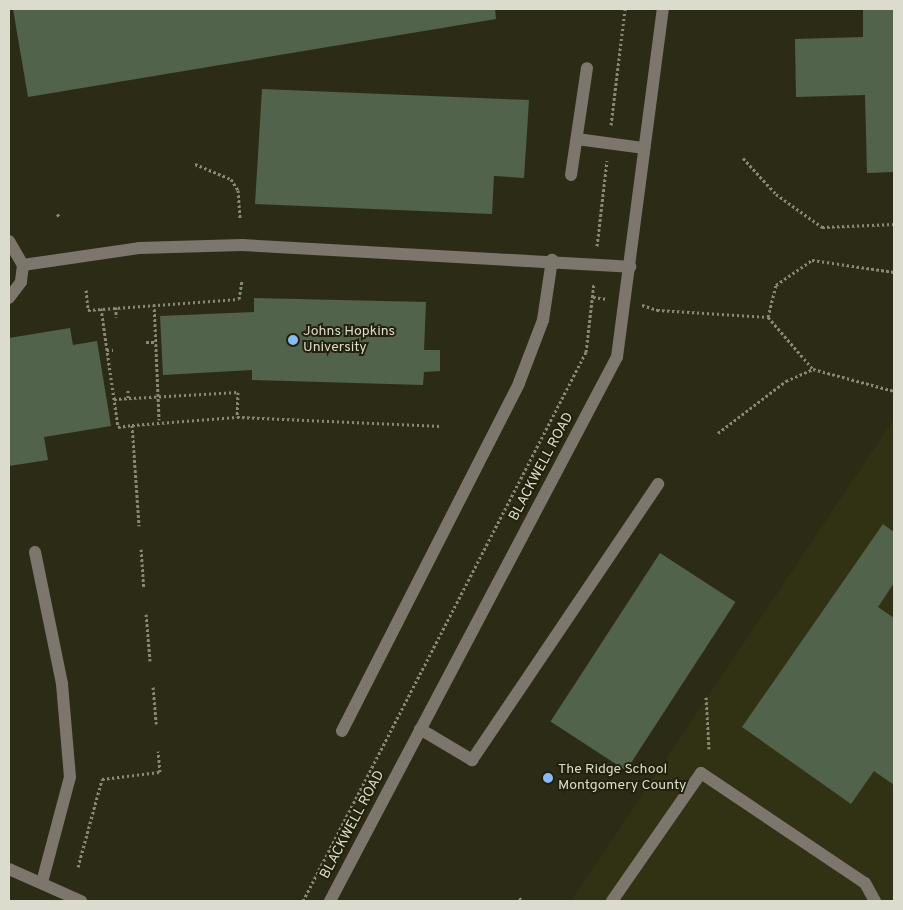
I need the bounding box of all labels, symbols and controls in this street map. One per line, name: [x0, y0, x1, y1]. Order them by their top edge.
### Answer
place label: Johns Hopkins University: [303, 324, 395, 357]
marker: Johns Hopkins University: [287, 334, 299, 346]
street label: BLACKWELL ROAD: [506, 410, 578, 524]
place label: The Ridge School Montgomery County: [558, 762, 686, 794]
street label: BLACKWELL ROAD: [317, 768, 389, 882]
marker: The Ridge School Montgomery County: [542, 772, 554, 784]

